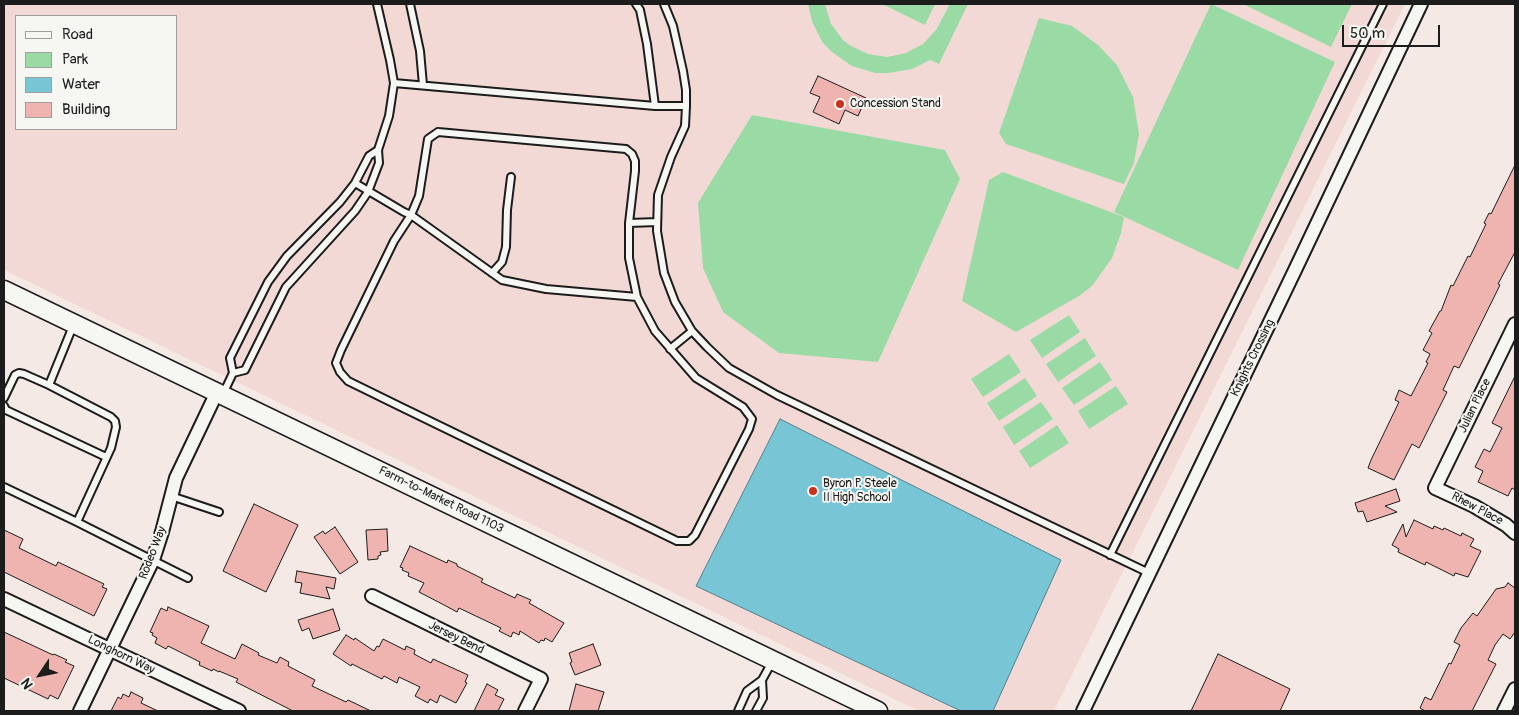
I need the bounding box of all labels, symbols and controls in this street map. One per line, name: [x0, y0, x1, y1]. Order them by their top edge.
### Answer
legend: [15, 15, 178, 130]
scale bar: [1344, 15, 1442, 47]
text: 50 m: [1350, 24, 1385, 43]
text: Road: [62, 25, 93, 44]
text: Park: [62, 50, 88, 69]
text: Water: [62, 75, 100, 94]
place label: Concession Stand: [850, 97, 941, 111]
marker: Concession Stand: [834, 98, 846, 110]
text: Building: [62, 100, 110, 119]
street label: Knights Crossing: [1228, 317, 1278, 399]
street label: Julian Place: [1456, 377, 1494, 435]
street label: Farm-to-Market Road 1103: [376, 463, 506, 537]
place label: Byron P. Steele II High School: [823, 477, 897, 505]
marker: Byron P. Steele II High School: [807, 485, 819, 497]
street label: Rhew Place: [1449, 489, 1505, 529]
street label: Rodeo Way: [136, 525, 170, 581]
street label: Jersey Bend: [426, 618, 486, 658]
street label: Longhorn Way: [85, 633, 157, 677]
north arrow: [15, 650, 65, 700]
text: N: [17, 675, 37, 692]

